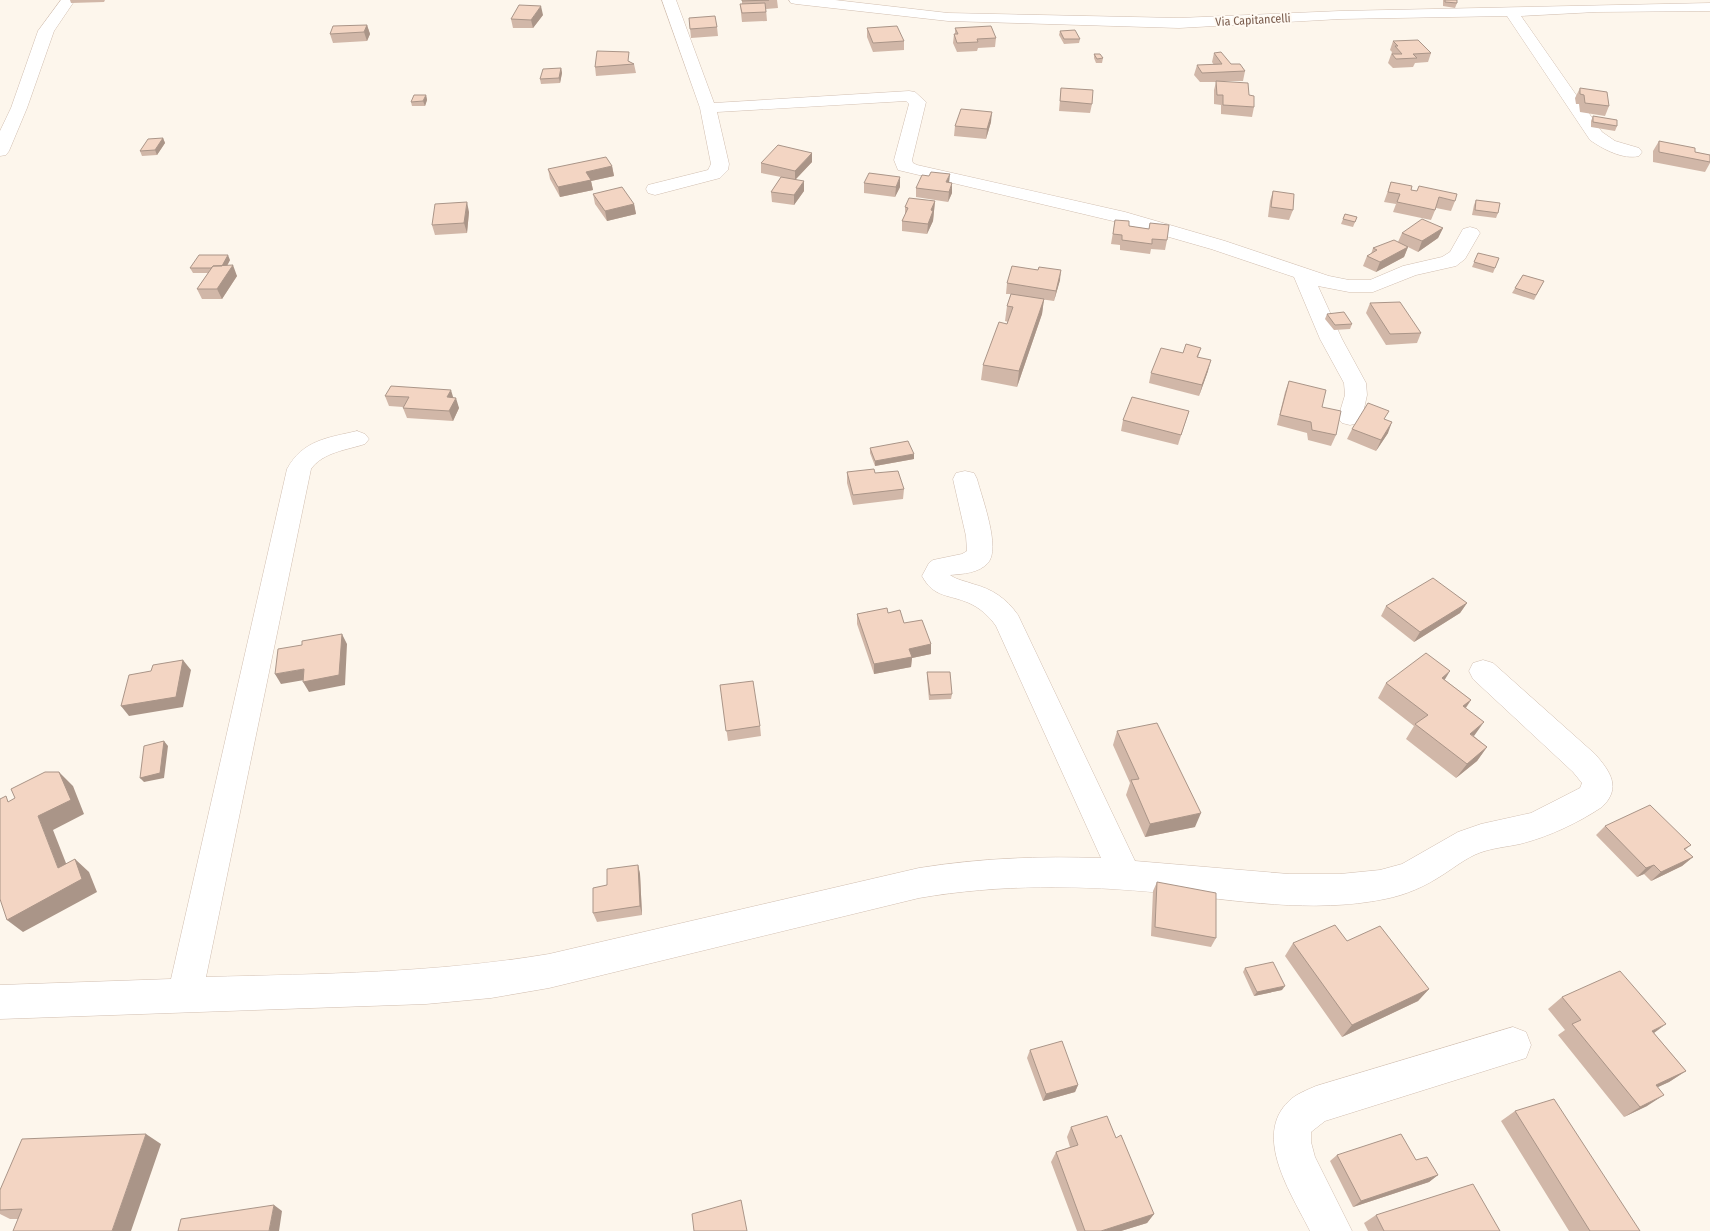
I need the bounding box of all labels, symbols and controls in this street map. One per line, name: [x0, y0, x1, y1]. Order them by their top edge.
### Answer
street label: Via Capitancelli: [1215, 11, 1291, 29]

